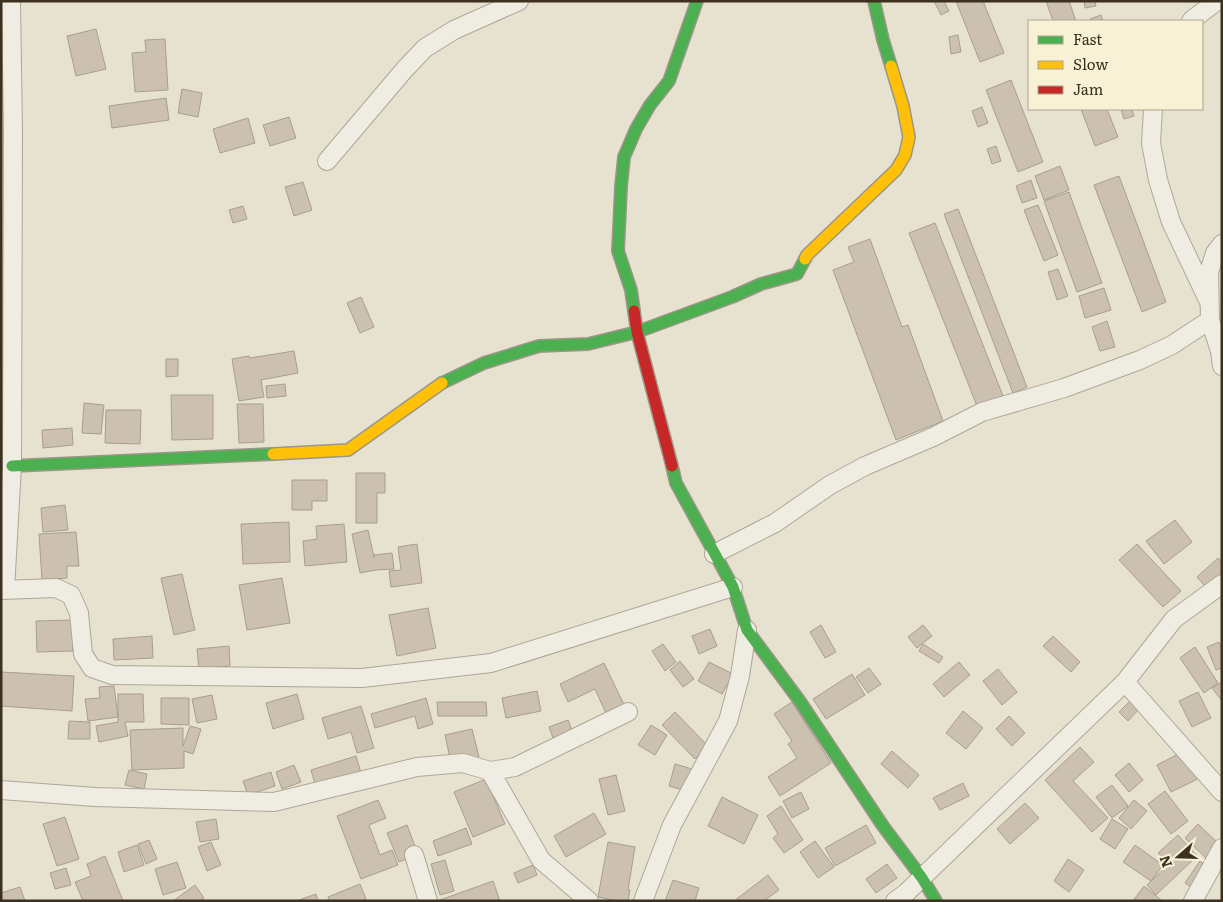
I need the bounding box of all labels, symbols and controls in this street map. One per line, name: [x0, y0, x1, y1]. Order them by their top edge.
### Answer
legend: [1028, 20, 1203, 110]
text: Fast: [1073, 27, 1102, 50]
text: Slow: [1073, 52, 1108, 75]
text: Jam: [1073, 77, 1104, 100]
north arrow: [1153, 832, 1203, 882]
text: N: [1153, 853, 1176, 871]

